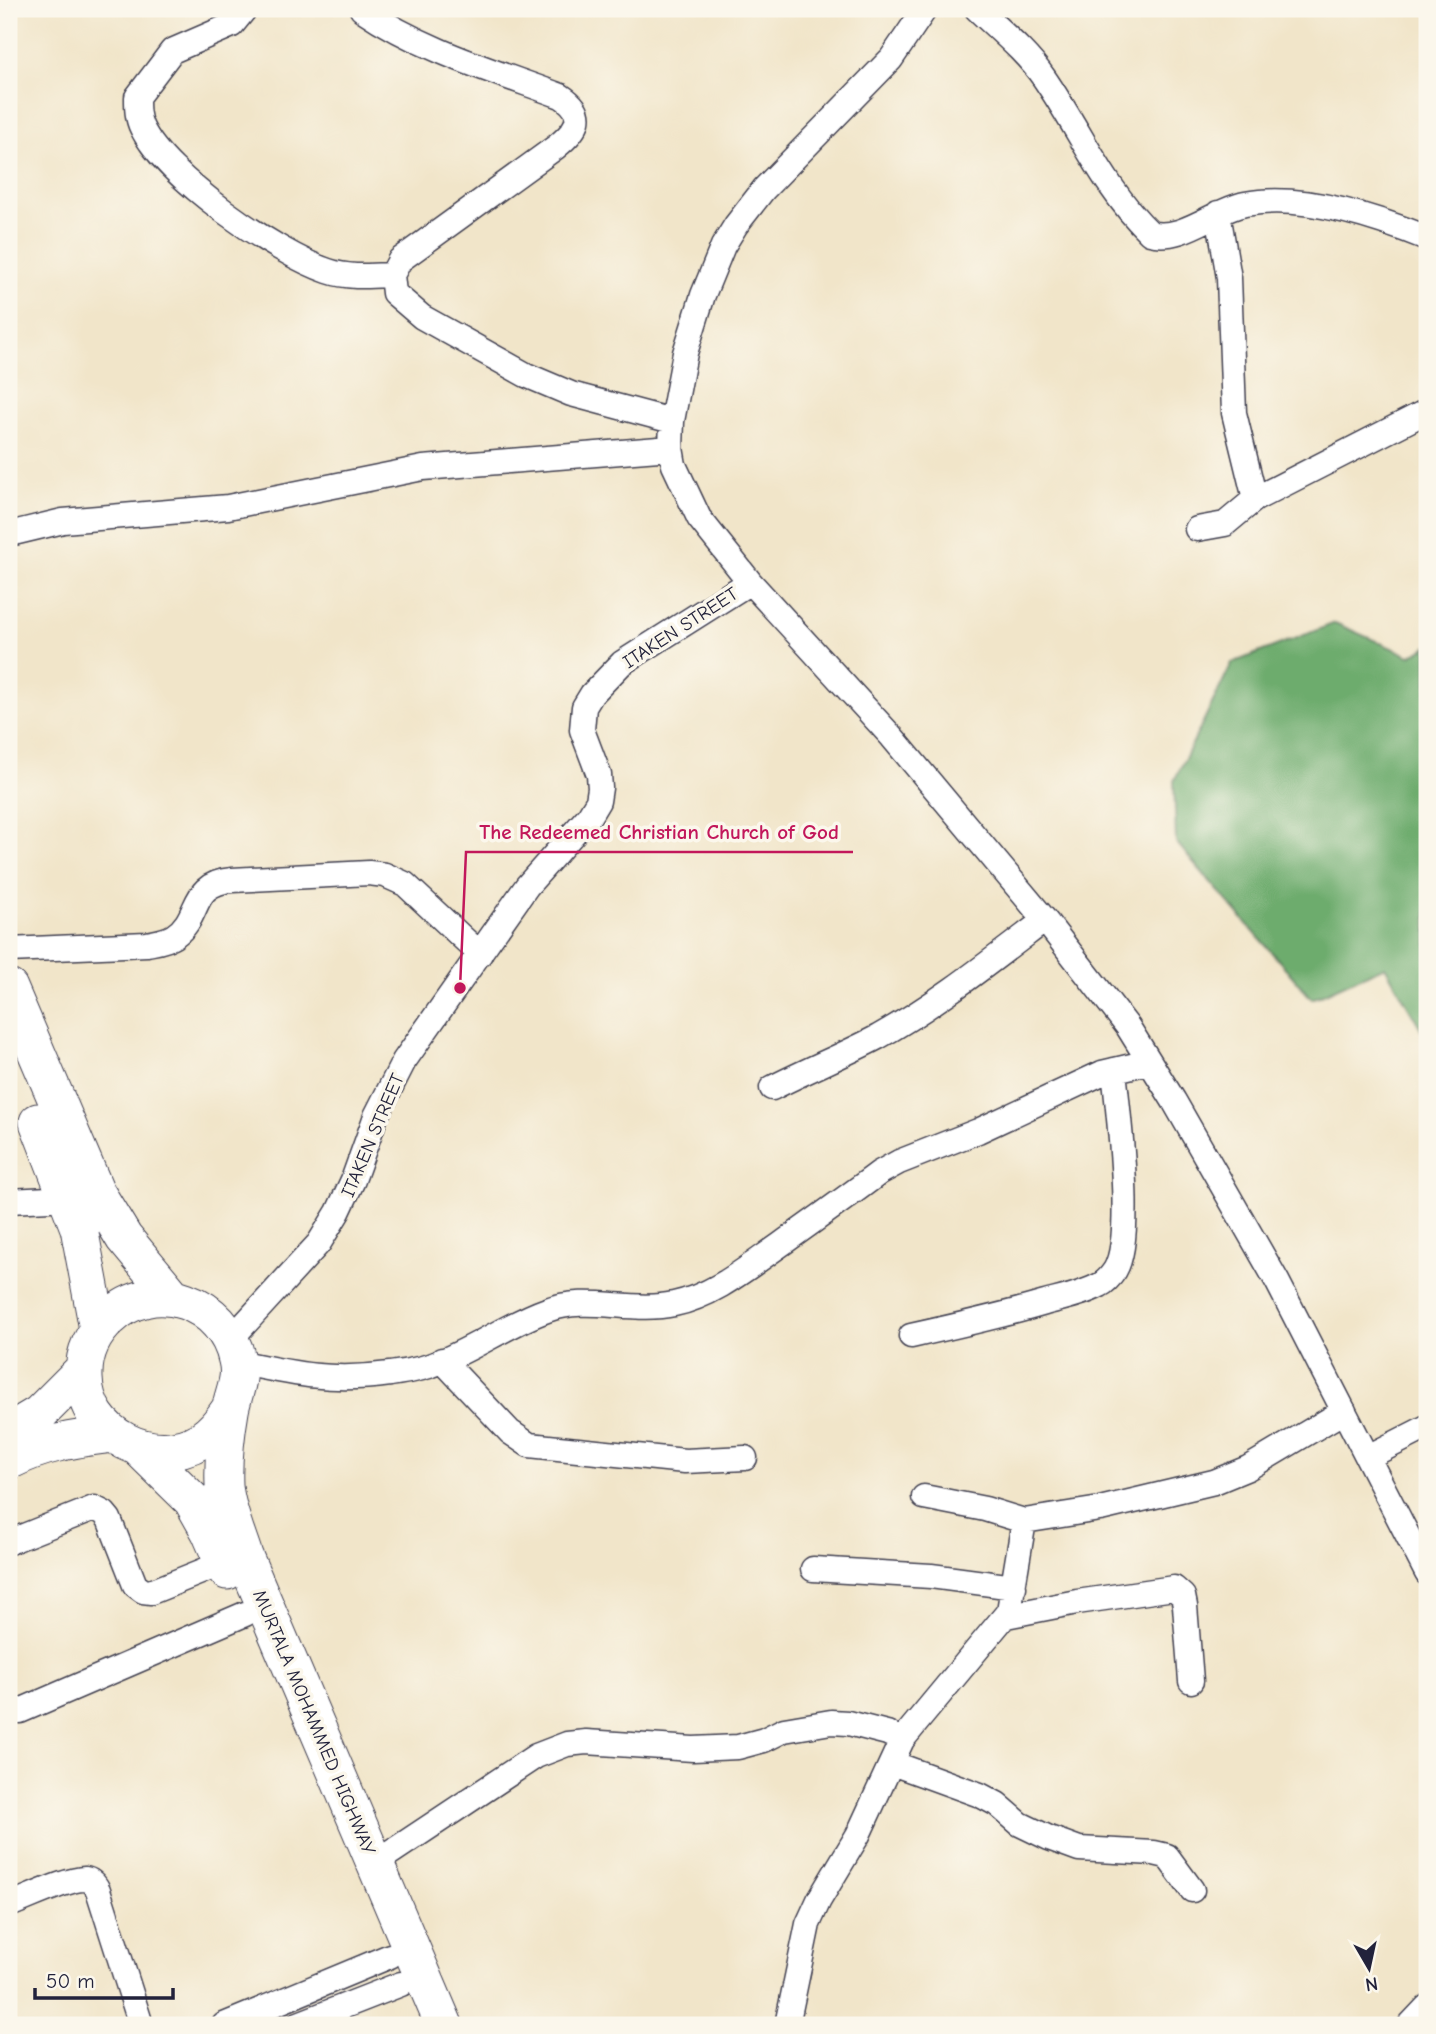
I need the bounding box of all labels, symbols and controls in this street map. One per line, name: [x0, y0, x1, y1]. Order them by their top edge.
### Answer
street label: ITAKEN STREET: [619, 583, 742, 673]
callout: The Redeemed Christian Church of God: [466, 810, 853, 852]
text: The Redeemed Christian Church of God: [479, 820, 839, 844]
street label: ITAKEN STREET: [337, 1070, 409, 1201]
street label: MURTALA MOHAMMED HIGHWAY: [248, 1587, 380, 1859]
north arrow: [1334, 1932, 1404, 2002]
scale bar: [35, 1957, 173, 2001]
text: 50 m: [46, 1969, 95, 1993]
text: N: [1364, 1972, 1379, 1996]

